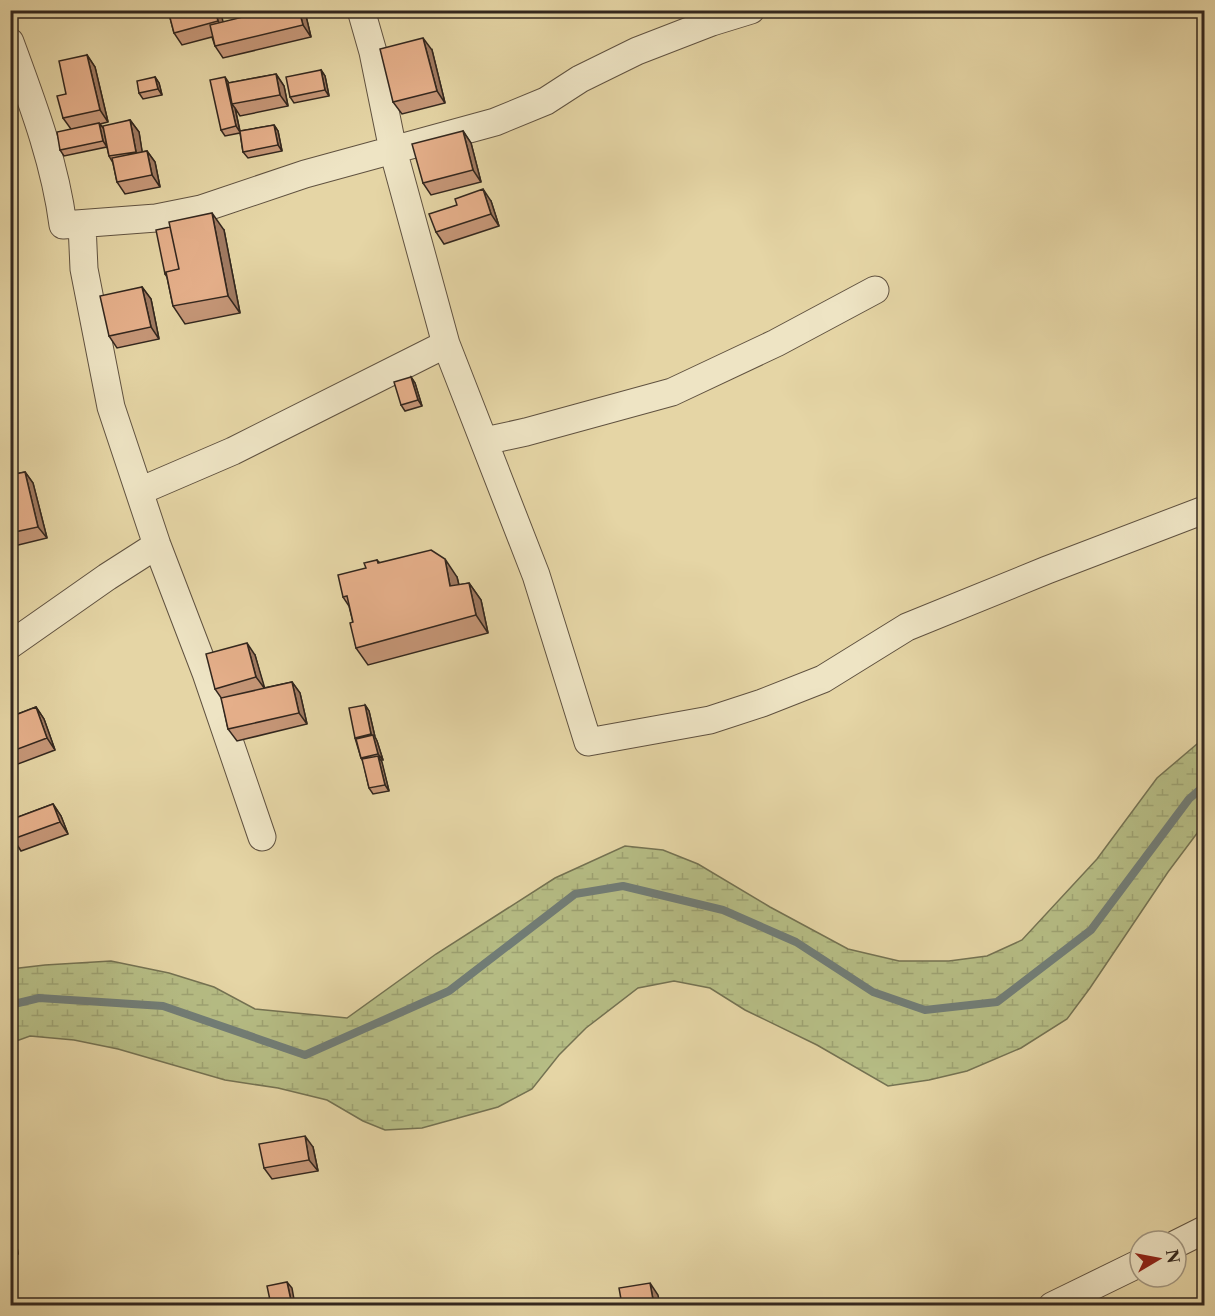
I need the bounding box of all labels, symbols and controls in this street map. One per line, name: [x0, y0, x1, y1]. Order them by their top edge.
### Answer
north arrow: [1128, 1229, 1188, 1289]
text: N: [1162, 1248, 1184, 1265]

